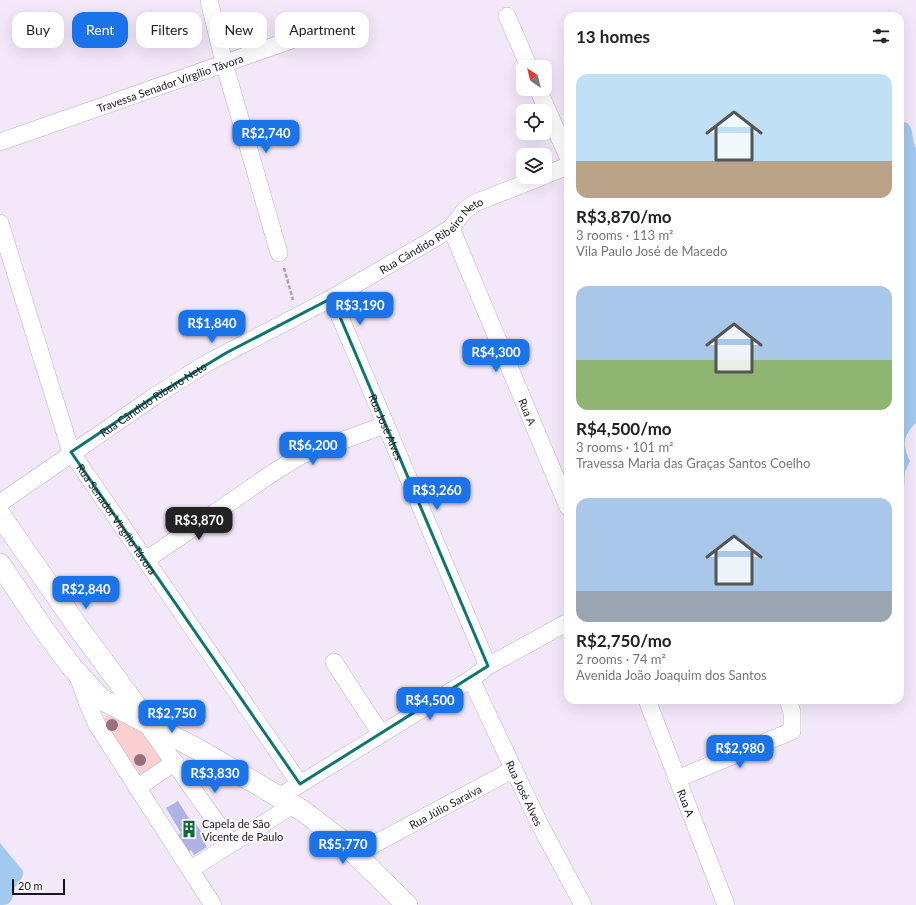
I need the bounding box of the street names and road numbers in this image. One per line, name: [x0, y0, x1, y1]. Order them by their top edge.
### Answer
street label: Travessa Senador Virgílio Távora: [95, 51, 245, 114]
street label: Rua Cândido Ribeiro Neto: [377, 194, 485, 276]
street label: Rua Cândido Ribeiro Neto: [97, 359, 209, 439]
street label: Rua José Alves: [367, 392, 407, 462]
street label: Rua A: [517, 396, 540, 428]
street label: Rua Senador Virgílio Távora: [74, 461, 160, 577]
street label: Rua José Alves: [504, 758, 546, 828]
street label: Rua Júlio Saraiva: [407, 781, 483, 831]
street label: Rua A: [675, 787, 698, 819]

